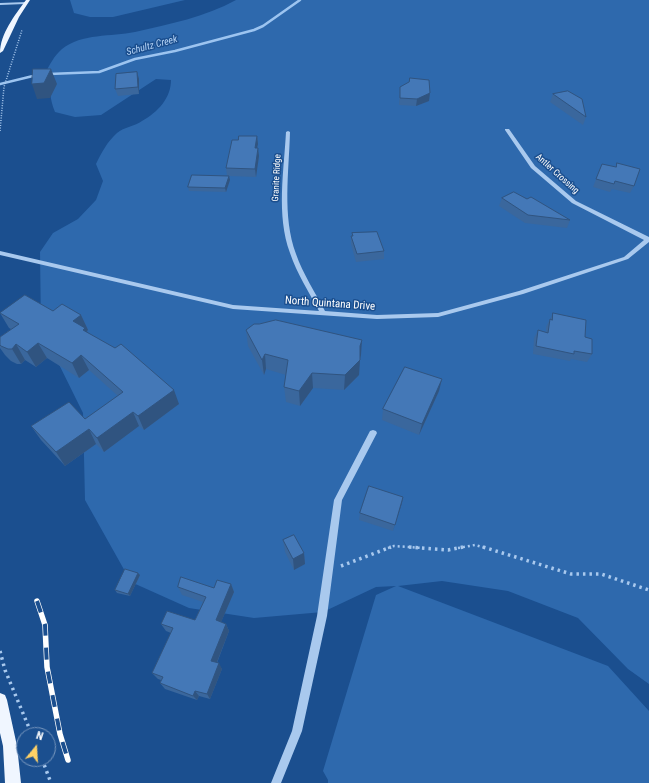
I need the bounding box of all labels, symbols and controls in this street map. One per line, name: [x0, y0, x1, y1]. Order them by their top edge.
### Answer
water label: Schultz Creek: [125, 33, 179, 59]
street label: Antler Crossing: [533, 152, 581, 196]
street label: Granite Ridge: [270, 154, 284, 202]
street label: North Quintana Drive: [284, 294, 376, 314]
north arrow: [16, 727, 56, 767]
text: N: [34, 729, 45, 743]

